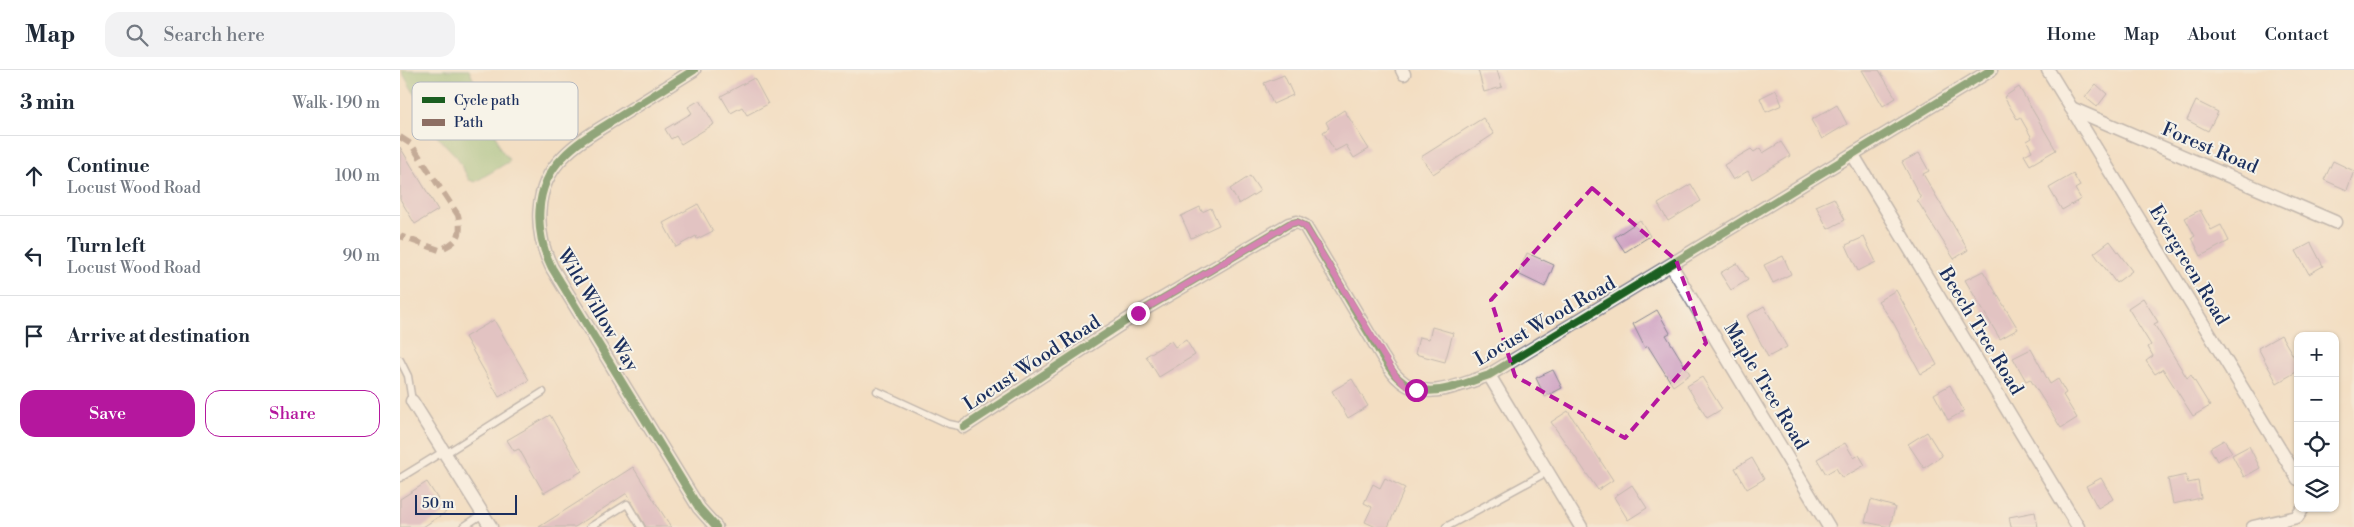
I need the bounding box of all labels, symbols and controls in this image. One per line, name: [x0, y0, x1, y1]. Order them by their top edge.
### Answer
search box: [105, 12, 455, 57]
text: Map: [25, 20, 75, 50]
icon: search: [123, 21, 151, 49]
text: Search here: [163, 23, 265, 47]
text: Home: [2047, 23, 2096, 46]
text: Map: [2124, 23, 2160, 46]
text: About: [2188, 23, 2237, 46]
text: Contact: [2265, 23, 2329, 46]
legend: [412, 82, 578, 140]
text: 3 min: [20, 90, 75, 116]
text: Cycle path: [454, 92, 520, 110]
text: Walk · 190 m: [292, 93, 380, 113]
text: Path: [454, 114, 484, 132]
street label: Forest Road: [2158, 117, 2262, 179]
text: Continue: [67, 154, 150, 178]
icon: ahead: [20, 162, 48, 190]
text: 100 m: [335, 166, 380, 186]
text: Locust Wood Road: [67, 178, 201, 198]
street label: Evergreen Road: [2144, 200, 2234, 330]
text: Turn left: [67, 234, 146, 258]
icon: left: [20, 242, 48, 270]
street label: Wild Willow Way: [551, 243, 645, 377]
text: 90 m: [342, 246, 380, 266]
text: Locust Wood Road: [67, 258, 201, 278]
street label: Beech Tree Road: [1933, 262, 2029, 400]
street label: Locust Wood Road: [1470, 271, 1620, 371]
route end: [1127, 302, 1150, 325]
street label: Locust Wood Road: [959, 310, 1105, 416]
street label: Maple Tree Road: [1719, 318, 1814, 454]
icon: arrive: [20, 322, 48, 350]
text: Arrive at destination: [67, 324, 250, 348]
map controls: [2294, 332, 2339, 512]
button: +: [2294, 332, 2339, 377]
button: −: [2294, 377, 2339, 422]
route start: [1405, 379, 1428, 402]
button: Save: [20, 390, 195, 437]
button: Share: [205, 390, 380, 437]
button: locate: [2294, 422, 2339, 467]
button: layers: [2294, 467, 2339, 512]
scale bar: [415, 492, 518, 515]
text: 50 m: [422, 495, 454, 513]

